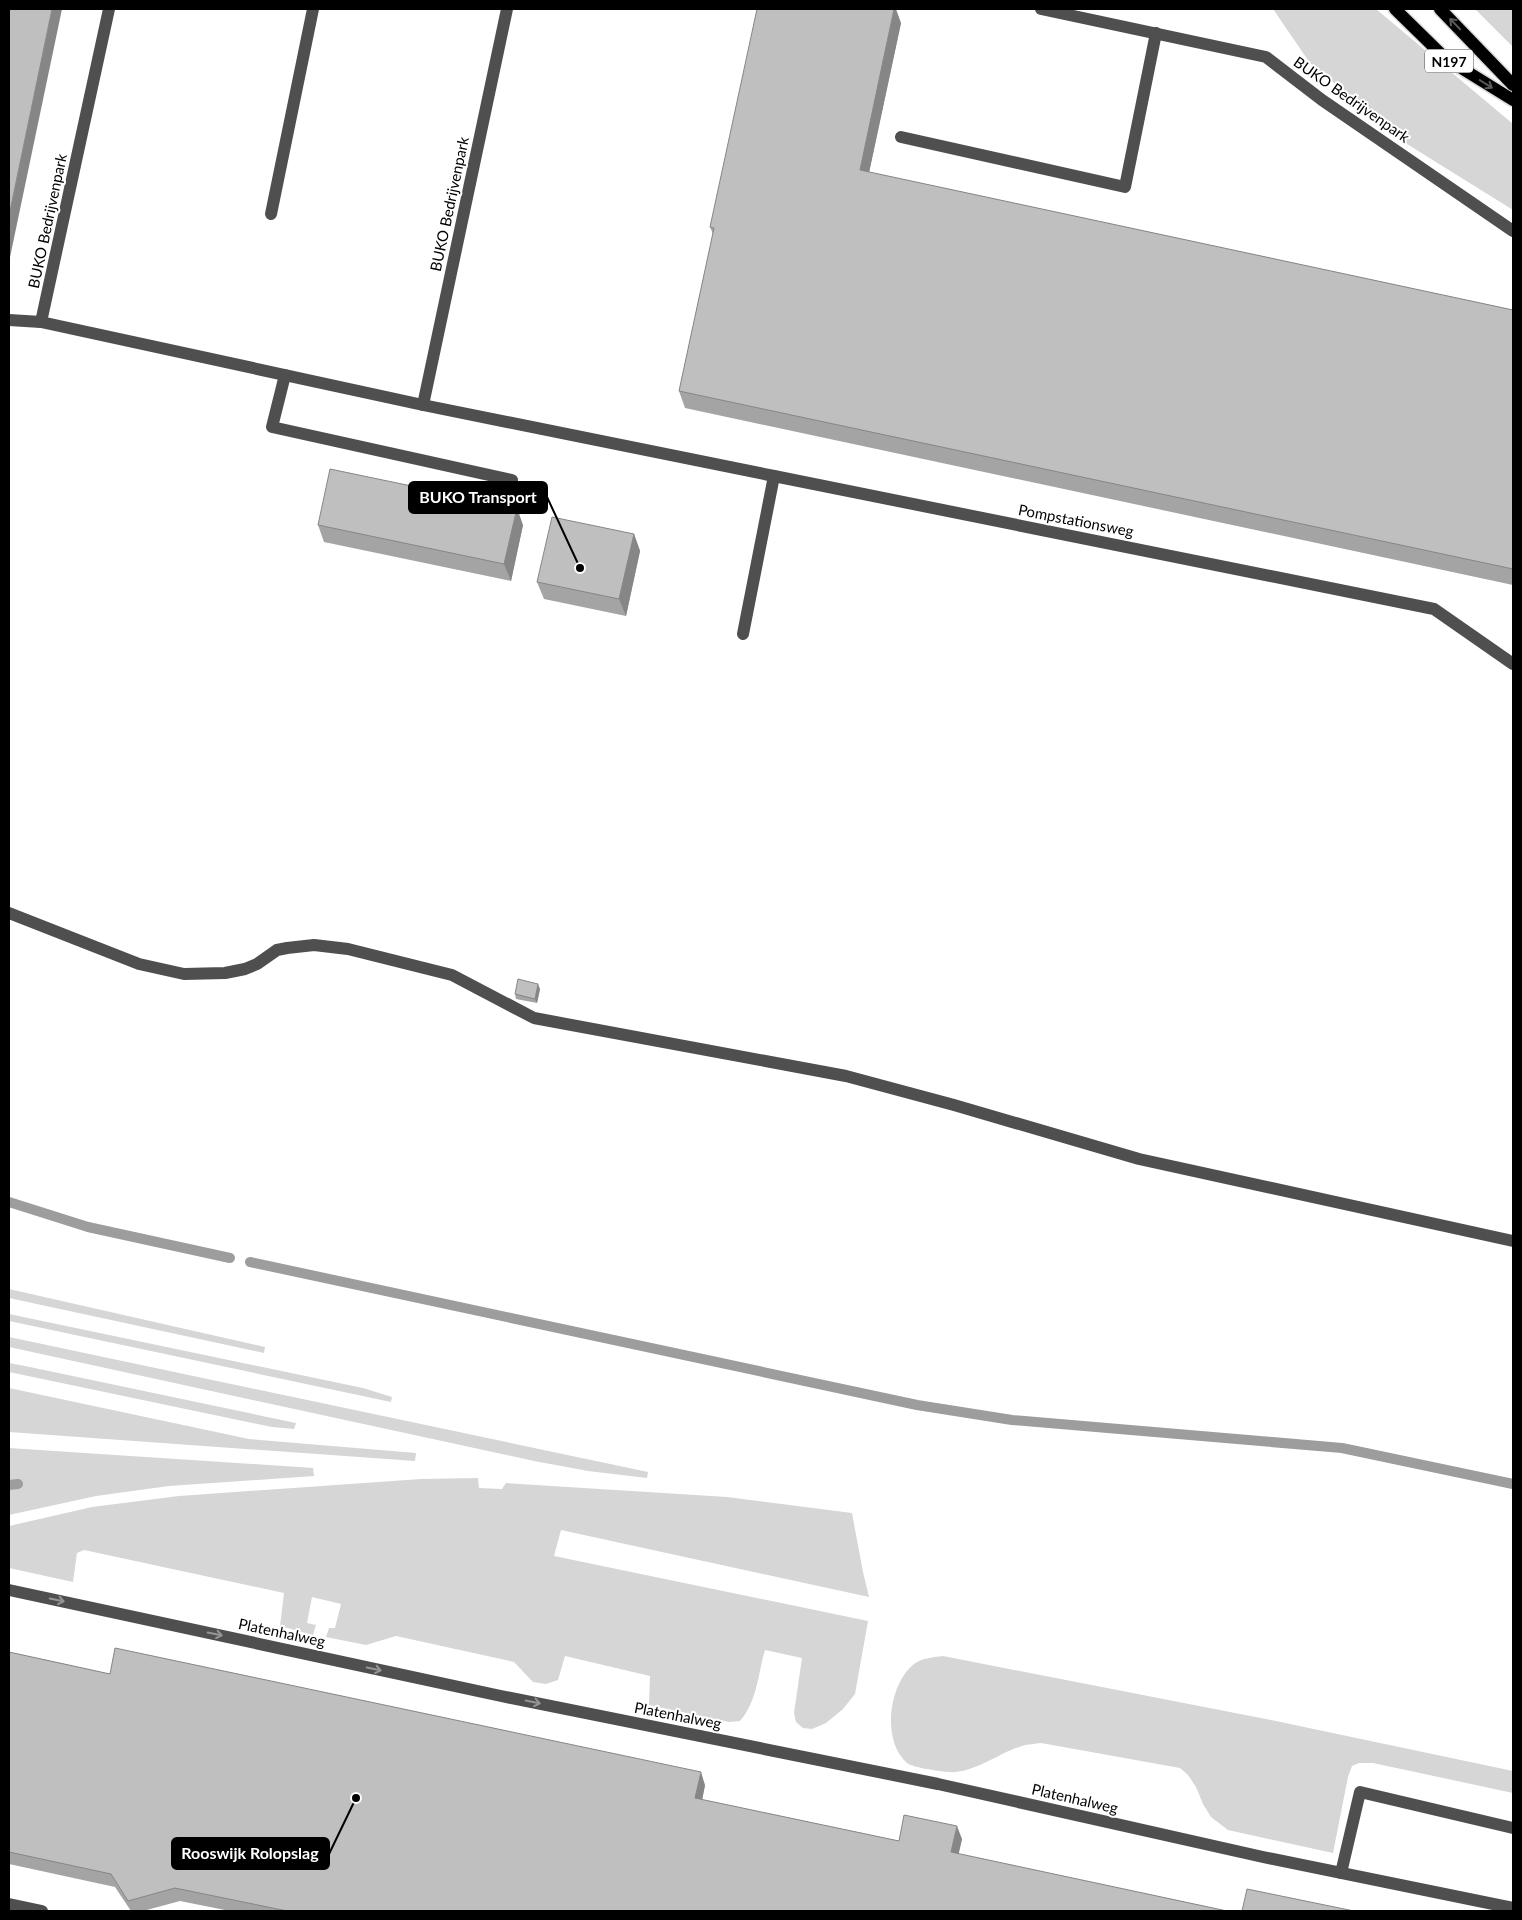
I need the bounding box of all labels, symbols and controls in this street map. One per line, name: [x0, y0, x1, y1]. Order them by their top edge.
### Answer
one-way arrow: [1449, 18, 1461, 31]
road number: N197: [1425, 49, 1473, 72]
street label: BUKO Bedrijvenpark: [1291, 52, 1414, 146]
one-way arrow: [1479, 79, 1493, 89]
street label: BUKO Bedrijvenpark: [426, 135, 472, 273]
street label: BUKO Bedrijvenpark: [24, 152, 70, 290]
callout: BUKO Transport: [409, 482, 547, 513]
text: BUKO Transport: [419, 487, 537, 506]
street label: Pompstationsweg: [1017, 500, 1135, 540]
one-way arrow: [48, 1596, 64, 1605]
street label: Platenhalweg: [237, 1614, 327, 1650]
one-way arrow: [207, 1630, 223, 1639]
one-way arrow: [366, 1664, 382, 1674]
one-way arrow: [525, 1698, 541, 1708]
street label: Platenhalweg: [633, 1698, 723, 1732]
street label: Platenhalweg: [1030, 1779, 1120, 1817]
callout: Rooswijk Rolopslag: [172, 1838, 329, 1869]
text: Rooswijk Rolopslag: [181, 1843, 319, 1862]

